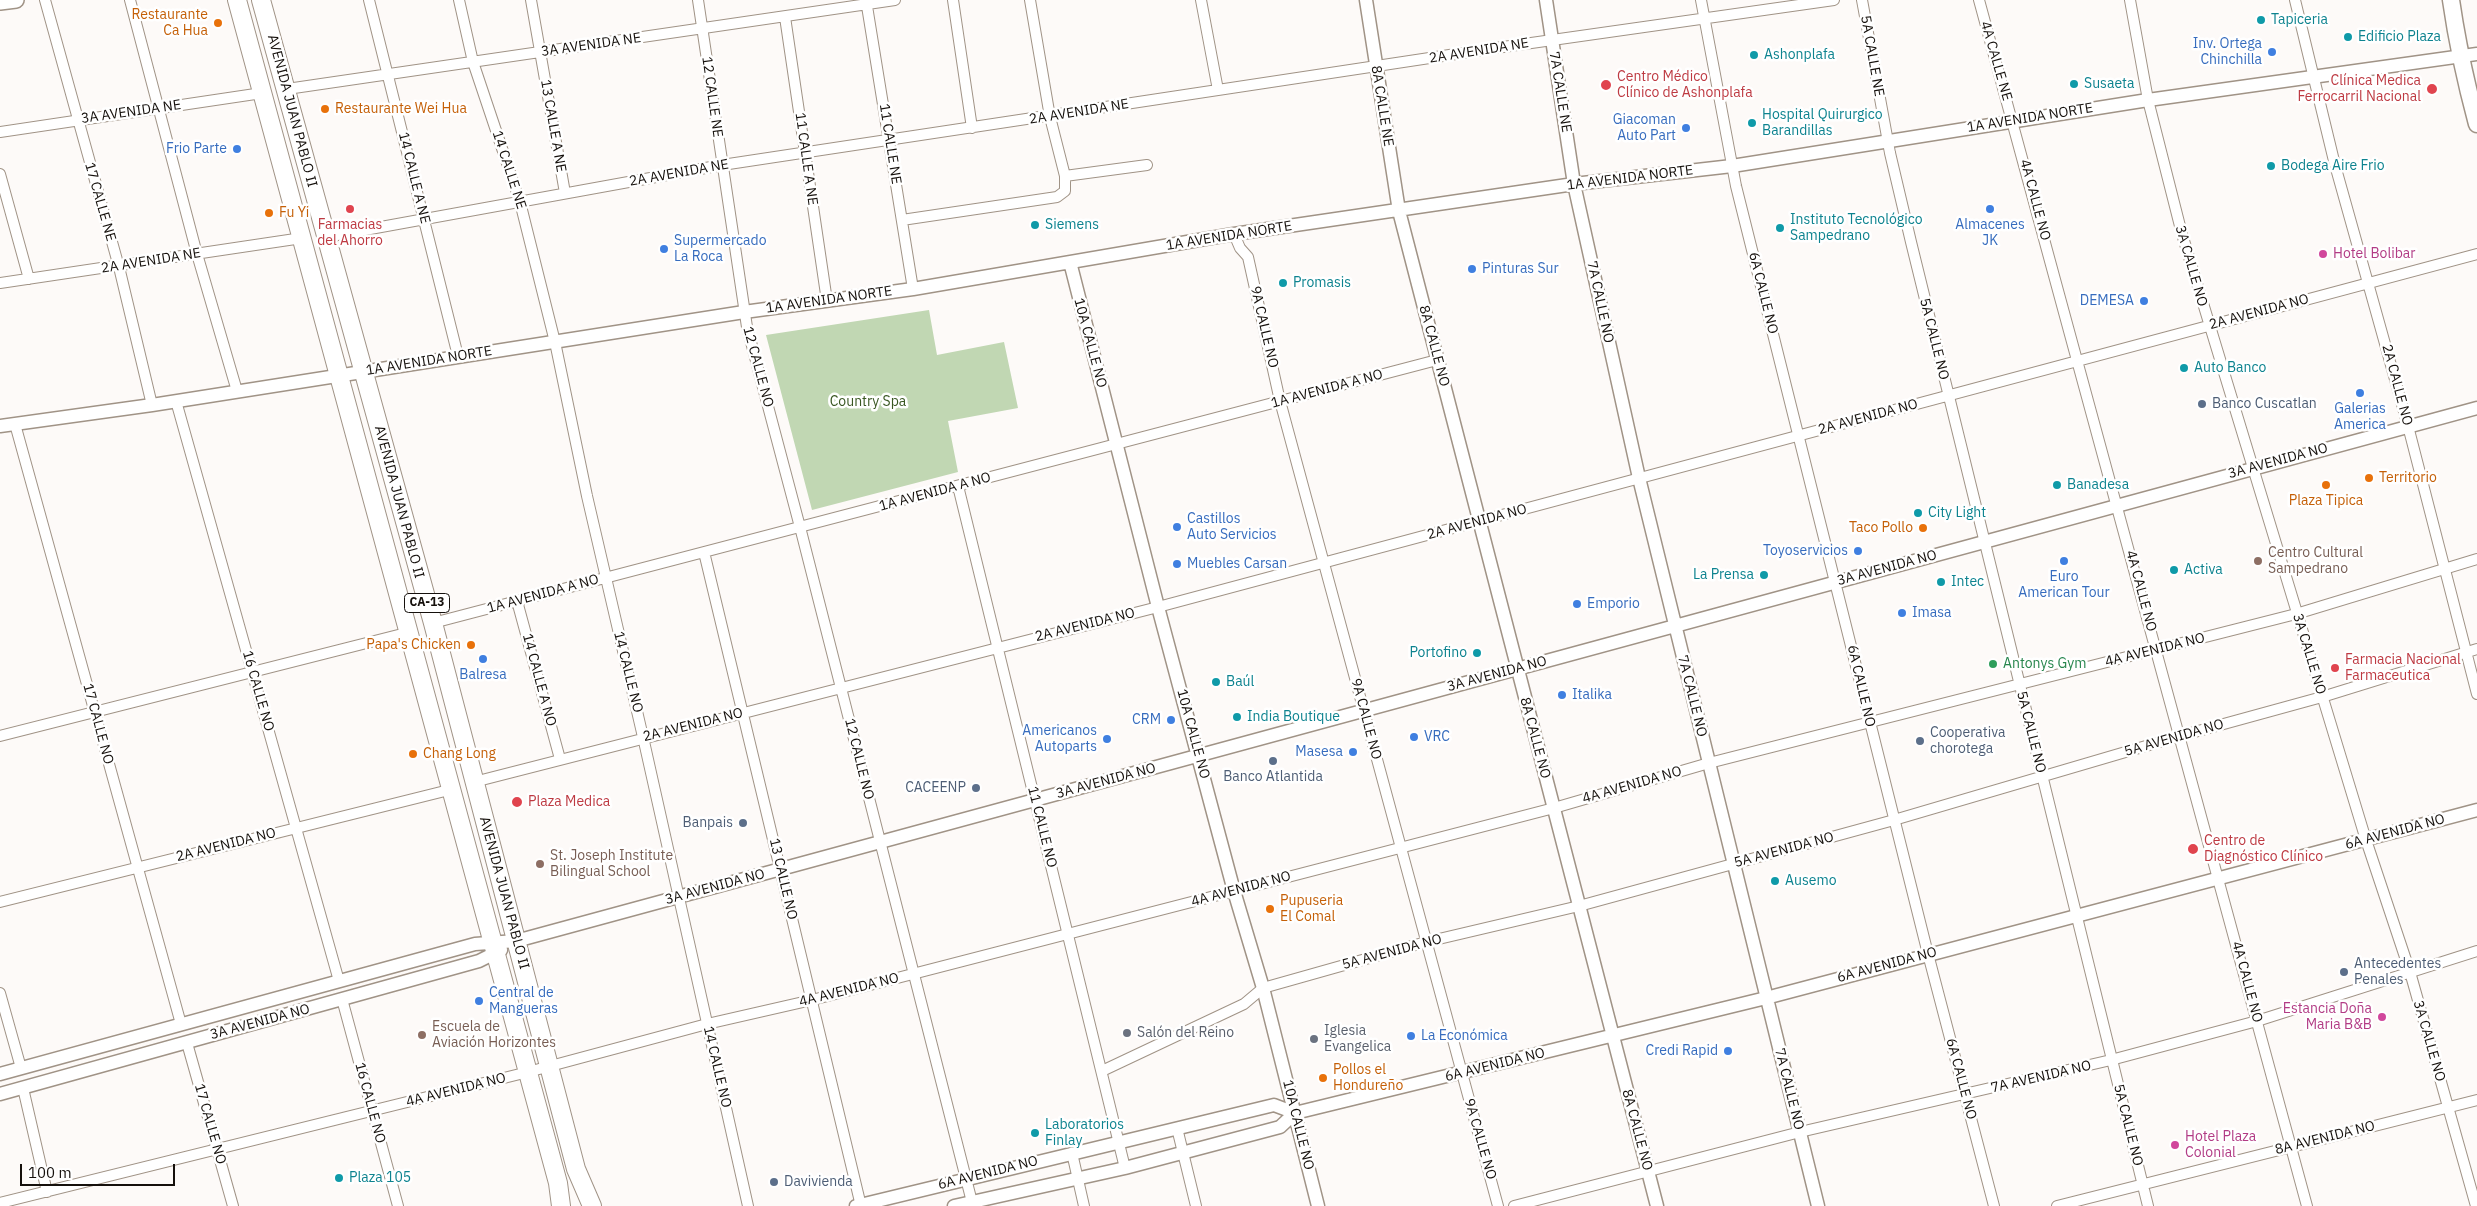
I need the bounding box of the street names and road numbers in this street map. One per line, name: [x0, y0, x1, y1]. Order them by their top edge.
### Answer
street label: 5A CALLE NE: [1857, 14, 1887, 98]
street label: 4A CALLE NE: [1977, 19, 2015, 103]
street label: 3A AVENIDA NE: [540, 30, 642, 60]
street label: AVENIDA JUAN PABLO II: [263, 33, 321, 189]
street label: 2A AVENIDA NE: [1428, 35, 1530, 67]
street label: 7A CALLE NE: [1545, 50, 1575, 134]
street label: 12 CALLE NE: [698, 56, 726, 138]
street label: 8A CALLE NE: [1367, 64, 1397, 148]
street label: 13 CALLE A NE: [537, 78, 569, 174]
street label: 2A AVENIDA NE: [1028, 96, 1130, 128]
street label: 3A AVENIDA NE: [80, 97, 182, 127]
street label: 1A AVENIDA NORTE: [1966, 100, 2094, 136]
street label: 11 CALLE NE: [875, 103, 905, 185]
street label: 11 CALLE A NE: [791, 111, 821, 207]
street label: 14 CALLE NE: [488, 129, 530, 211]
street label: 14 CALLE A NE: [395, 131, 433, 225]
street label: 2A AVENIDA NE: [628, 156, 730, 190]
street label: 4A CALLE NO: [2016, 157, 2054, 243]
street label: 17 CALLE NE: [81, 161, 119, 243]
street label: 1A AVENIDA NORTE: [1566, 162, 1694, 194]
street label: 1A AVENIDA NORTE: [1165, 218, 1293, 254]
street label: 3A CALLE NO: [2171, 223, 2211, 309]
street label: 2A AVENIDA NE: [100, 245, 202, 277]
street label: 6A CALLE NO: [1745, 250, 1781, 336]
street label: 7A CALLE NO: [1583, 259, 1617, 345]
street label: 1A AVENIDA NORTE: [765, 283, 893, 317]
street label: 9A CALLE NO: [1246, 284, 1282, 370]
street label: 2A AVENIDA NO: [2207, 291, 2311, 333]
street label: 10A CALLE NO: [1070, 296, 1110, 390]
street label: 5A CALLE NO: [1916, 296, 1952, 382]
street label: 8A CALLE NO: [1415, 303, 1453, 389]
street label: 12 CALLE NO: [739, 325, 777, 409]
street label: 2A CALLE NO: [2378, 342, 2416, 428]
street label: 1A AVENIDA NORTE: [365, 343, 493, 379]
street label: 1A AVENIDA A NO: [1269, 366, 1385, 412]
street label: 2A AVENIDA NO: [1816, 396, 1920, 438]
street label: AVENIDA JUAN PABLO II: [370, 424, 428, 580]
street label: 3A AVENIDA NO: [2226, 440, 2330, 482]
street label: 1A AVENIDA A NO: [877, 469, 993, 515]
street label: 2A AVENIDA NO: [1425, 501, 1529, 543]
street label: 3A AVENIDA NO: [1835, 547, 1939, 589]
street label: 4A CALLE NO: [2122, 548, 2160, 634]
street label: 1A AVENIDA A NO: [485, 571, 601, 617]
road number: CA-13: [404, 594, 450, 612]
street label: 2A AVENIDA NO: [1033, 604, 1137, 646]
street label: 3A CALLE NO: [2289, 612, 2329, 696]
street label: 4A AVENIDA NO: [2103, 629, 2207, 671]
street label: 14 CALLE NO: [610, 630, 646, 714]
street label: 14 CALLE A NO: [519, 632, 559, 728]
street label: 6A CALLE NO: [1843, 643, 1879, 729]
street label: 16 CALLE NO: [238, 649, 278, 733]
street label: 3A AVENIDA NO: [1445, 653, 1549, 695]
street label: 7A CALLE NO: [1674, 653, 1710, 739]
street label: 9A CALLE NO: [1347, 676, 1385, 762]
street label: 17 CALLE NO: [79, 682, 117, 766]
street label: 10A CALLE NO: [1173, 687, 1213, 781]
street label: 5A CALLE NO: [2013, 689, 2049, 775]
street label: 8A CALLE NO: [1516, 695, 1554, 781]
street label: 2A AVENIDA NO: [641, 704, 745, 746]
street label: 5A AVENIDA NO: [2122, 716, 2226, 760]
street label: 12 CALLE NO: [841, 717, 877, 801]
street label: 3A AVENIDA NO: [1054, 760, 1158, 802]
street label: 4A AVENIDA NO: [1580, 763, 1684, 807]
street label: 11 CALLE NO: [1024, 785, 1060, 869]
street label: 6A AVENIDA NO: [2343, 811, 2447, 853]
street label: AVENIDA JUAN PABLO II: [475, 815, 533, 971]
street label: 2A AVENIDA NO: [174, 824, 278, 866]
street label: 5A AVENIDA NO: [1732, 829, 1836, 871]
street label: 13 CALLE NO: [765, 837, 801, 921]
street label: 3A AVENIDA NO: [663, 866, 767, 908]
street label: 4A AVENIDA NO: [1189, 868, 1293, 910]
street label: 5A AVENIDA NO: [1340, 931, 1444, 973]
street label: 4A CALLE NO: [2228, 939, 2266, 1025]
street label: 6A AVENIDA NO: [1835, 944, 1939, 986]
street label: 4A AVENIDA NO: [797, 969, 901, 1011]
street label: 3A CALLE NO: [2409, 998, 2449, 1084]
street label: 3A AVENIDA NO: [208, 1001, 312, 1043]
street label: 14 CALLE NO: [699, 1025, 735, 1109]
street label: 6A CALLE NO: [1942, 1036, 1980, 1122]
street label: 6A AVENIDA NO: [1443, 1044, 1547, 1086]
street label: 7A CALLE NO: [1771, 1046, 1807, 1132]
street label: 7A AVENIDA NO: [1989, 1057, 2093, 1097]
street label: 16 CALLE NO: [351, 1061, 389, 1145]
street label: 4A AVENIDA NO: [404, 1069, 508, 1111]
street label: 10A CALLE NO: [1279, 1078, 1317, 1172]
street label: 17 CALLE NO: [190, 1082, 230, 1166]
street label: 5A CALLE NO: [2110, 1082, 2146, 1168]
street label: 8A CALLE NO: [1618, 1087, 1656, 1173]
street label: 9A CALLE NO: [1460, 1096, 1500, 1182]
street label: 8A AVENIDA NO: [2273, 1117, 2377, 1159]
street label: 6A AVENIDA NO: [936, 1152, 1040, 1194]

